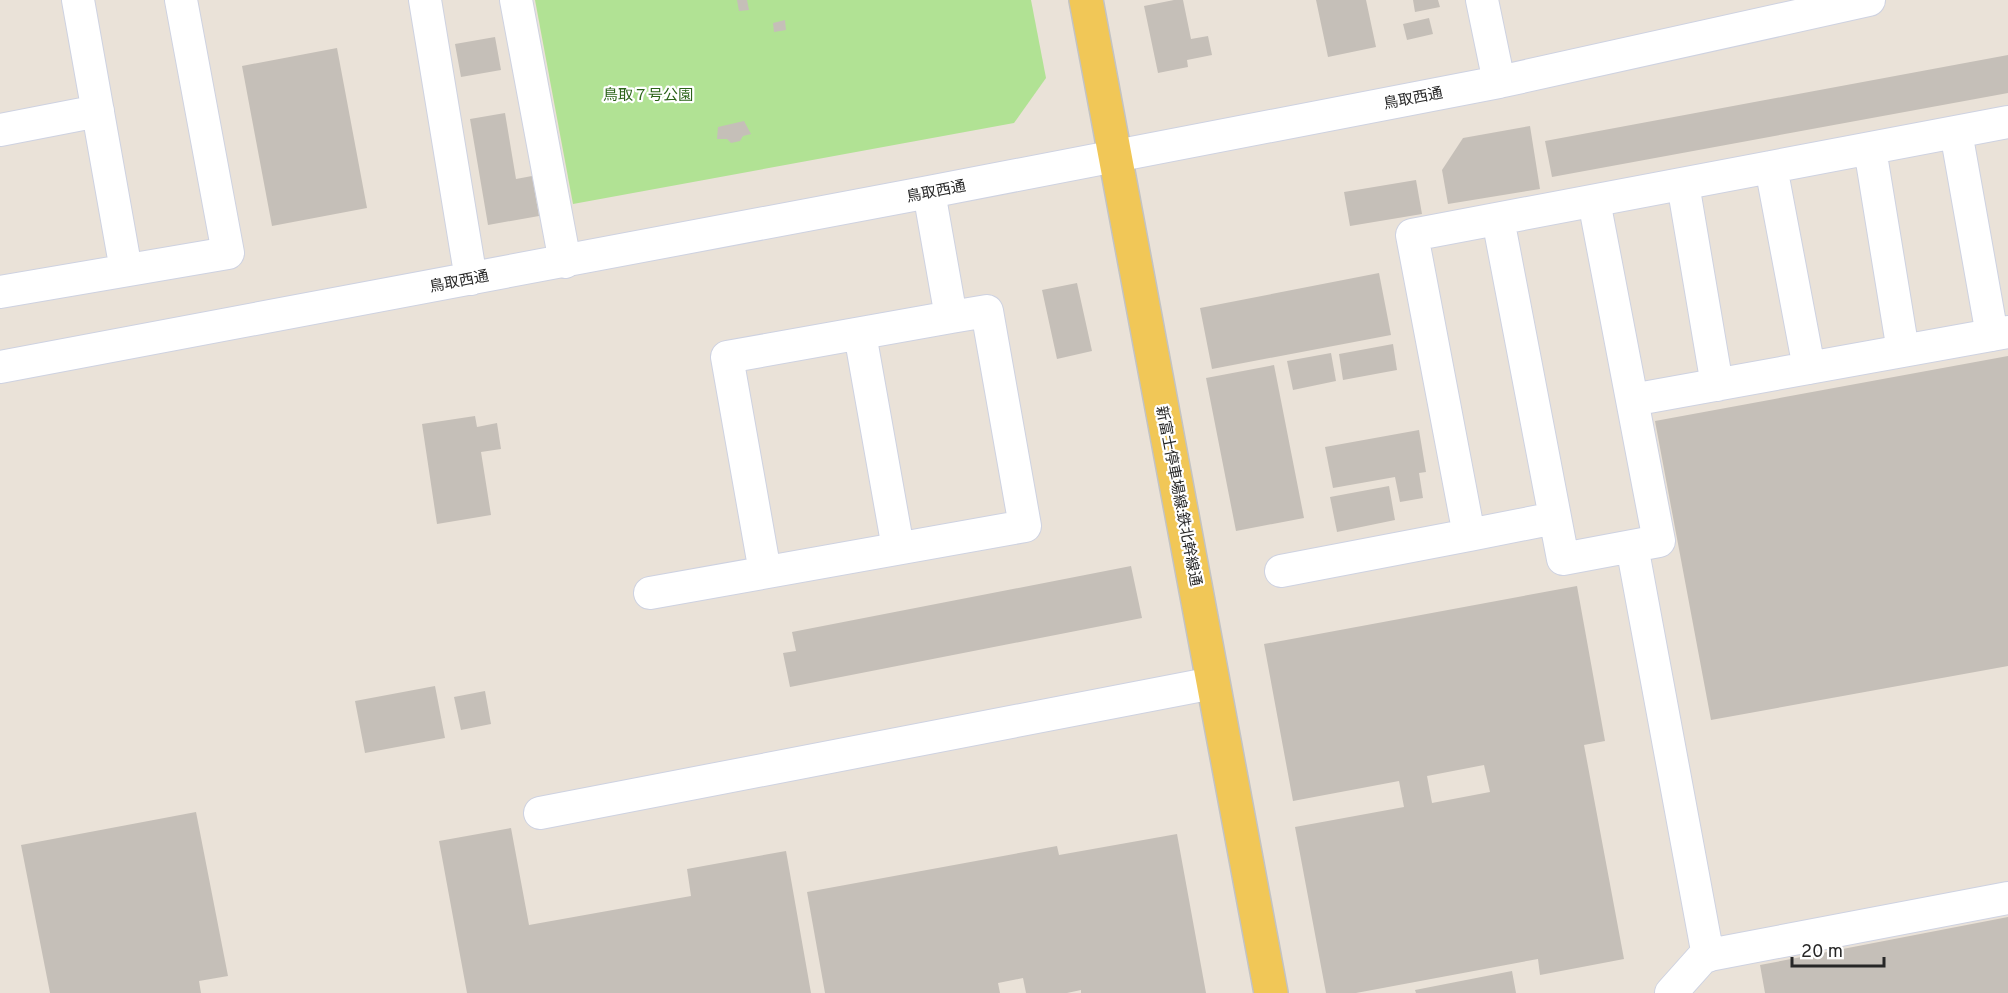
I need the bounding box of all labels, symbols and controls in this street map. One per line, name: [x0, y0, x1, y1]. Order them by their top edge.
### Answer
street label: 鳥取西通: [1382, 84, 1445, 115]
park label: 鳥取７号公園: [603, 87, 693, 106]
street label: 鳥取西通: [905, 177, 968, 208]
street label: 鳥取西通: [428, 267, 491, 298]
street label: 新富士停車場線:鉄北幹線通: [1151, 404, 1205, 588]
scale bar: [1792, 930, 1884, 968]
text: 20 m: [1801, 941, 1843, 964]

